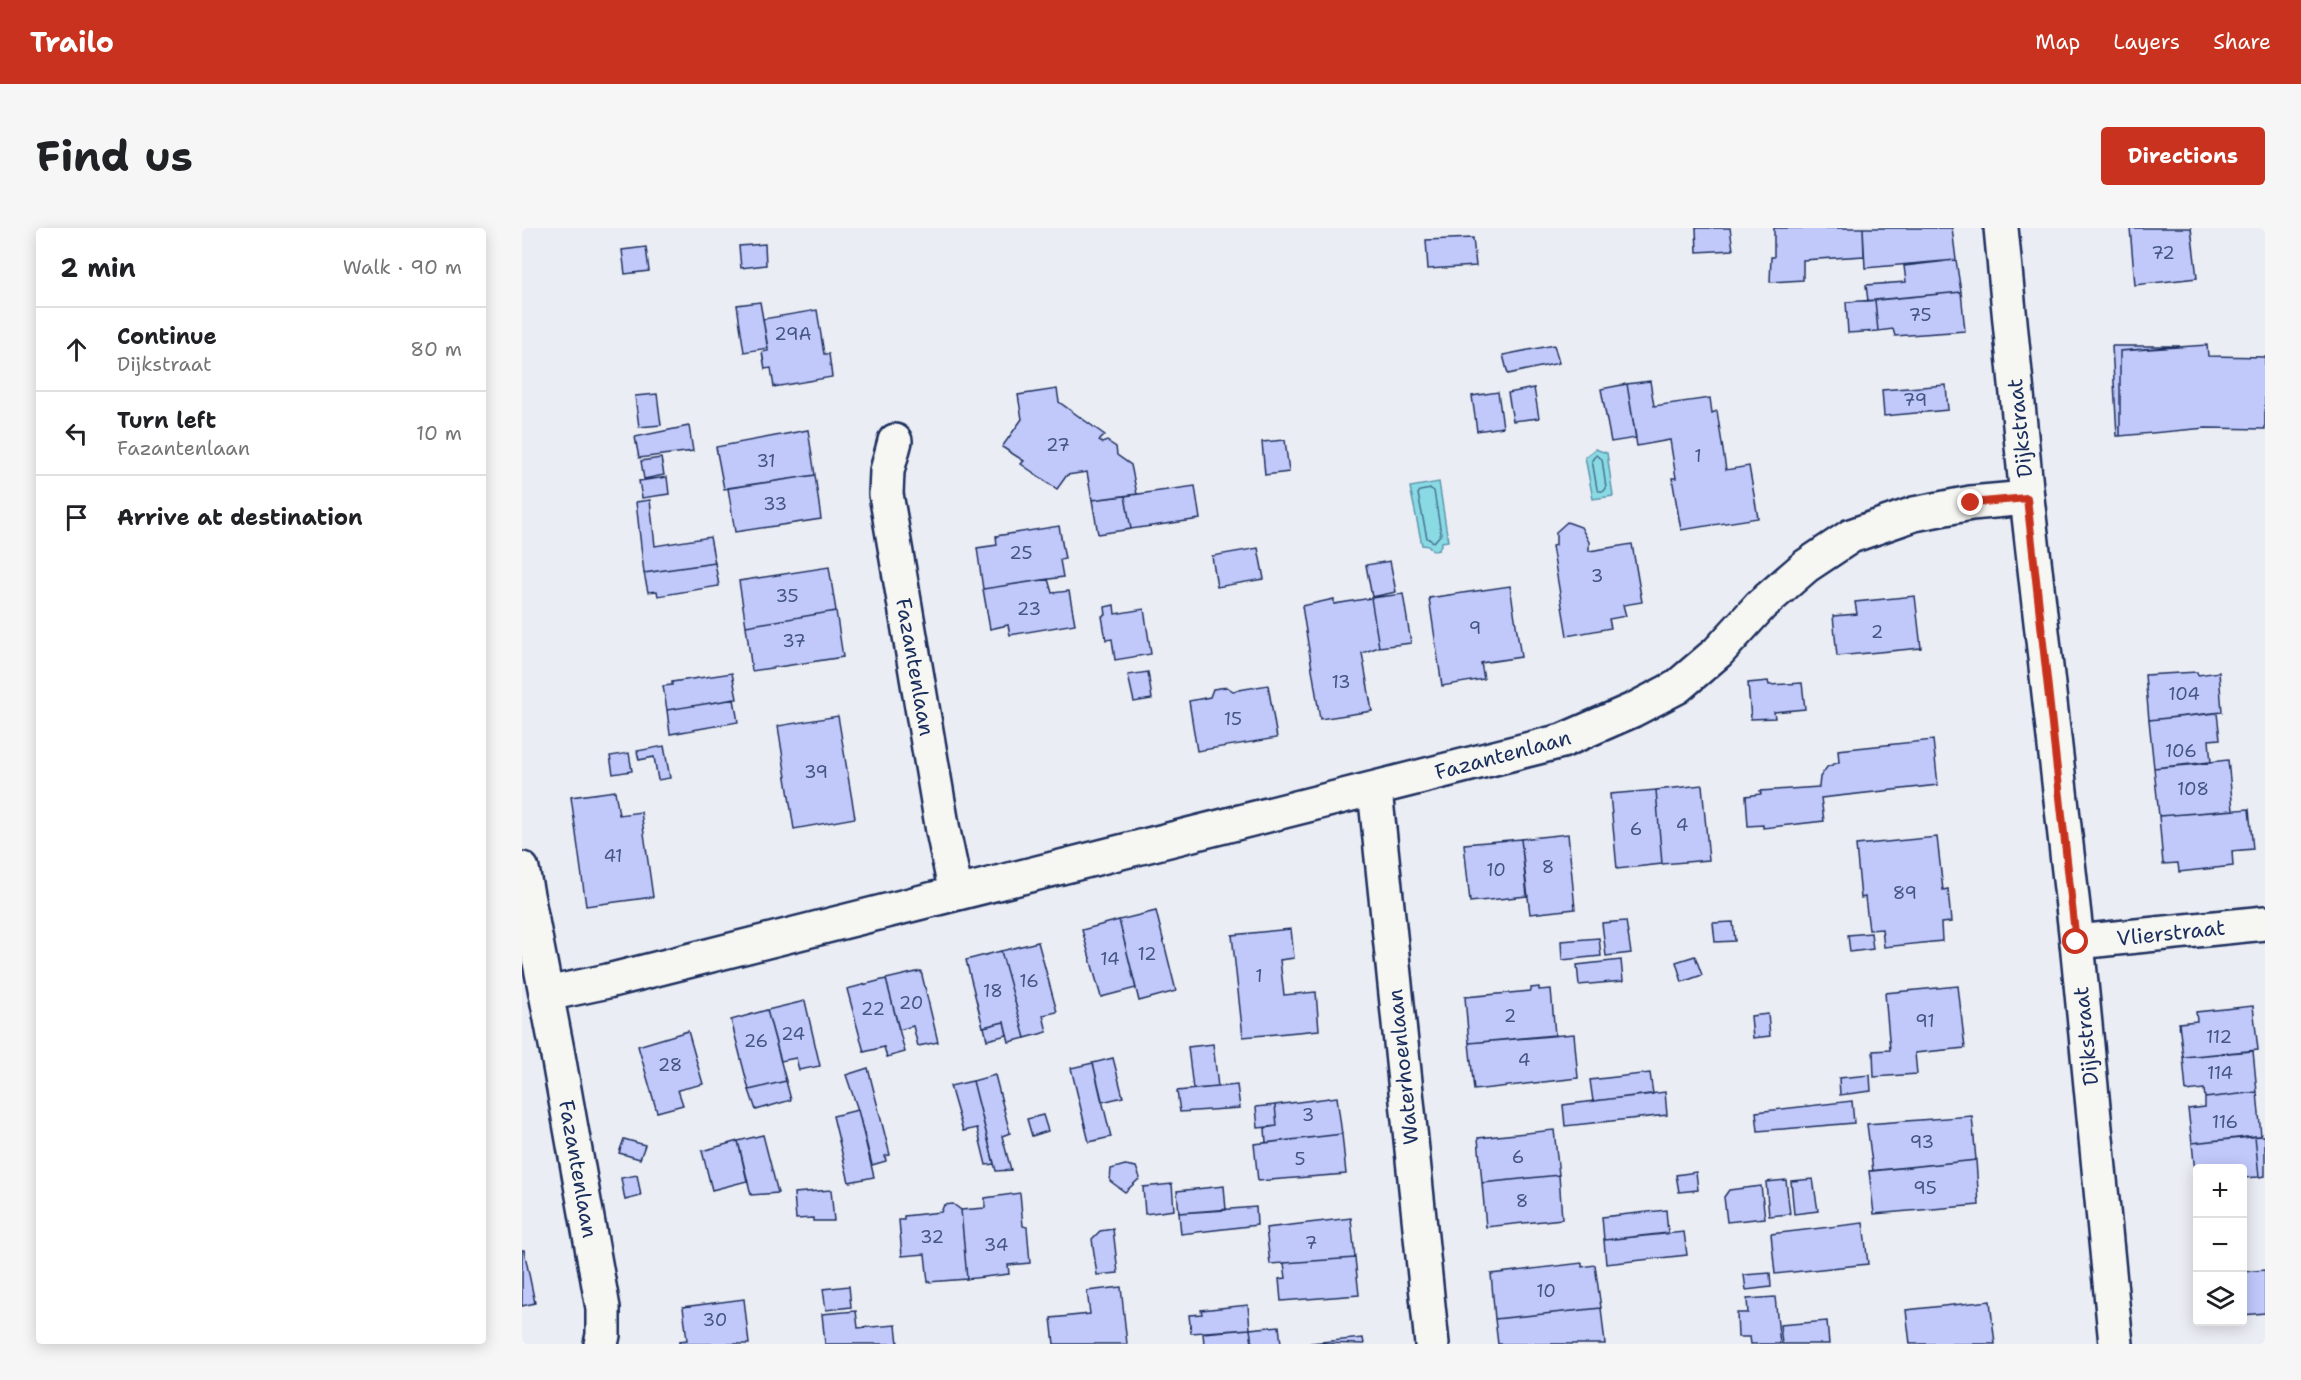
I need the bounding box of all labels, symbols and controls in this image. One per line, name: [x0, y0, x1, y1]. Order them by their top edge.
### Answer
text: Trailo: [30, 23, 114, 61]
text: Map: [2035, 28, 2080, 56]
text: Layers: [2113, 28, 2180, 56]
text: Share: [2213, 28, 2271, 56]
button: Directions: [2101, 127, 2265, 185]
text: Find us: [36, 128, 193, 184]
house number: 72: [2151, 241, 2175, 265]
text: 2 min: [60, 250, 136, 285]
text: Walk · 90 m: [343, 254, 462, 280]
house number: 75: [1909, 303, 1931, 327]
text: Continue: [117, 322, 217, 351]
house number: 29A: [774, 322, 812, 346]
icon: ahead: [60, 333, 93, 366]
text: 80 m: [410, 336, 462, 362]
text: Dijkstraat: [117, 351, 212, 377]
street label: Dijkstraat: [2001, 377, 2039, 479]
house number: 79: [1903, 388, 1927, 412]
text: Turn left: [117, 406, 216, 435]
icon: left: [60, 417, 93, 450]
text: 10 m: [416, 420, 462, 446]
house number: 27: [1046, 433, 1070, 457]
text: Fazantenlaan: [117, 435, 250, 461]
house number: 1: [1694, 444, 1702, 468]
house number: 31: [756, 449, 776, 473]
route end: [1957, 489, 1983, 515]
house number: 33: [763, 492, 787, 516]
icon: arrive: [60, 501, 93, 534]
text: Arrive at destination: [117, 503, 363, 532]
house number: 25: [1009, 541, 1033, 565]
house number: 3: [1591, 564, 1603, 588]
house number: 35: [775, 584, 799, 608]
street label: Fazantenlaan: [889, 596, 941, 738]
house number: 23: [1017, 597, 1041, 621]
house number: 9: [1469, 616, 1481, 640]
house number: 2: [1871, 620, 1883, 644]
house number: 37: [782, 629, 806, 653]
house number: 13: [1331, 670, 1351, 694]
house number: 104: [2168, 682, 2200, 706]
house number: 15: [1224, 707, 1242, 731]
street label: Fazantenlaan: [1432, 723, 1574, 787]
house number: 106: [2165, 739, 2197, 763]
house number: 39: [804, 760, 828, 784]
house number: 108: [2177, 777, 2209, 801]
house number: 4: [1676, 813, 1688, 837]
house number: 6: [1630, 817, 1642, 841]
house number: 41: [603, 844, 623, 868]
house number: 8: [1542, 855, 1554, 879]
house number: 10: [1486, 858, 1506, 882]
house number: 89: [1893, 881, 1917, 905]
street label: Vlierstraat: [2115, 913, 2227, 953]
route start: [2062, 928, 2088, 954]
house number: 12: [1137, 942, 1157, 966]
house number: 14: [1100, 947, 1120, 971]
house number: 1: [1255, 964, 1263, 988]
house number: 16: [1019, 969, 1039, 993]
house number: 18: [983, 979, 1003, 1003]
street label: Dijkstraat: [2067, 985, 2105, 1087]
street label: Waterhoenlaan: [1381, 988, 1425, 1146]
house number: 20: [899, 991, 923, 1015]
house number: 22: [861, 997, 885, 1021]
house number: 2: [1504, 1004, 1516, 1028]
house number: 91: [1915, 1009, 1935, 1033]
house number: 24: [781, 1022, 805, 1046]
house number: 112: [2206, 1025, 2232, 1049]
house number: 26: [744, 1029, 768, 1053]
house number: 4: [1518, 1048, 1530, 1072]
house number: 28: [658, 1053, 682, 1077]
house number: 114: [2207, 1061, 2233, 1085]
street label: Fazantenlaan: [552, 1098, 604, 1240]
house number: 3: [1302, 1103, 1314, 1127]
house number: 116: [2212, 1110, 2238, 1134]
house number: 93: [1910, 1130, 1934, 1154]
house number: 6: [1512, 1145, 1524, 1169]
house number: 5: [1294, 1147, 1306, 1171]
map controls: [2193, 1164, 2247, 1326]
button: +: [2193, 1164, 2247, 1218]
house number: 95: [1913, 1176, 1937, 1200]
house number: 8: [1516, 1189, 1528, 1213]
button: −: [2193, 1218, 2247, 1272]
house number: 32: [920, 1225, 944, 1249]
house number: 7: [1305, 1231, 1317, 1255]
house number: 34: [984, 1233, 1008, 1257]
button: layers: [2193, 1272, 2247, 1326]
house number: 10: [1536, 1279, 1556, 1303]
house number: 30: [703, 1308, 727, 1332]

